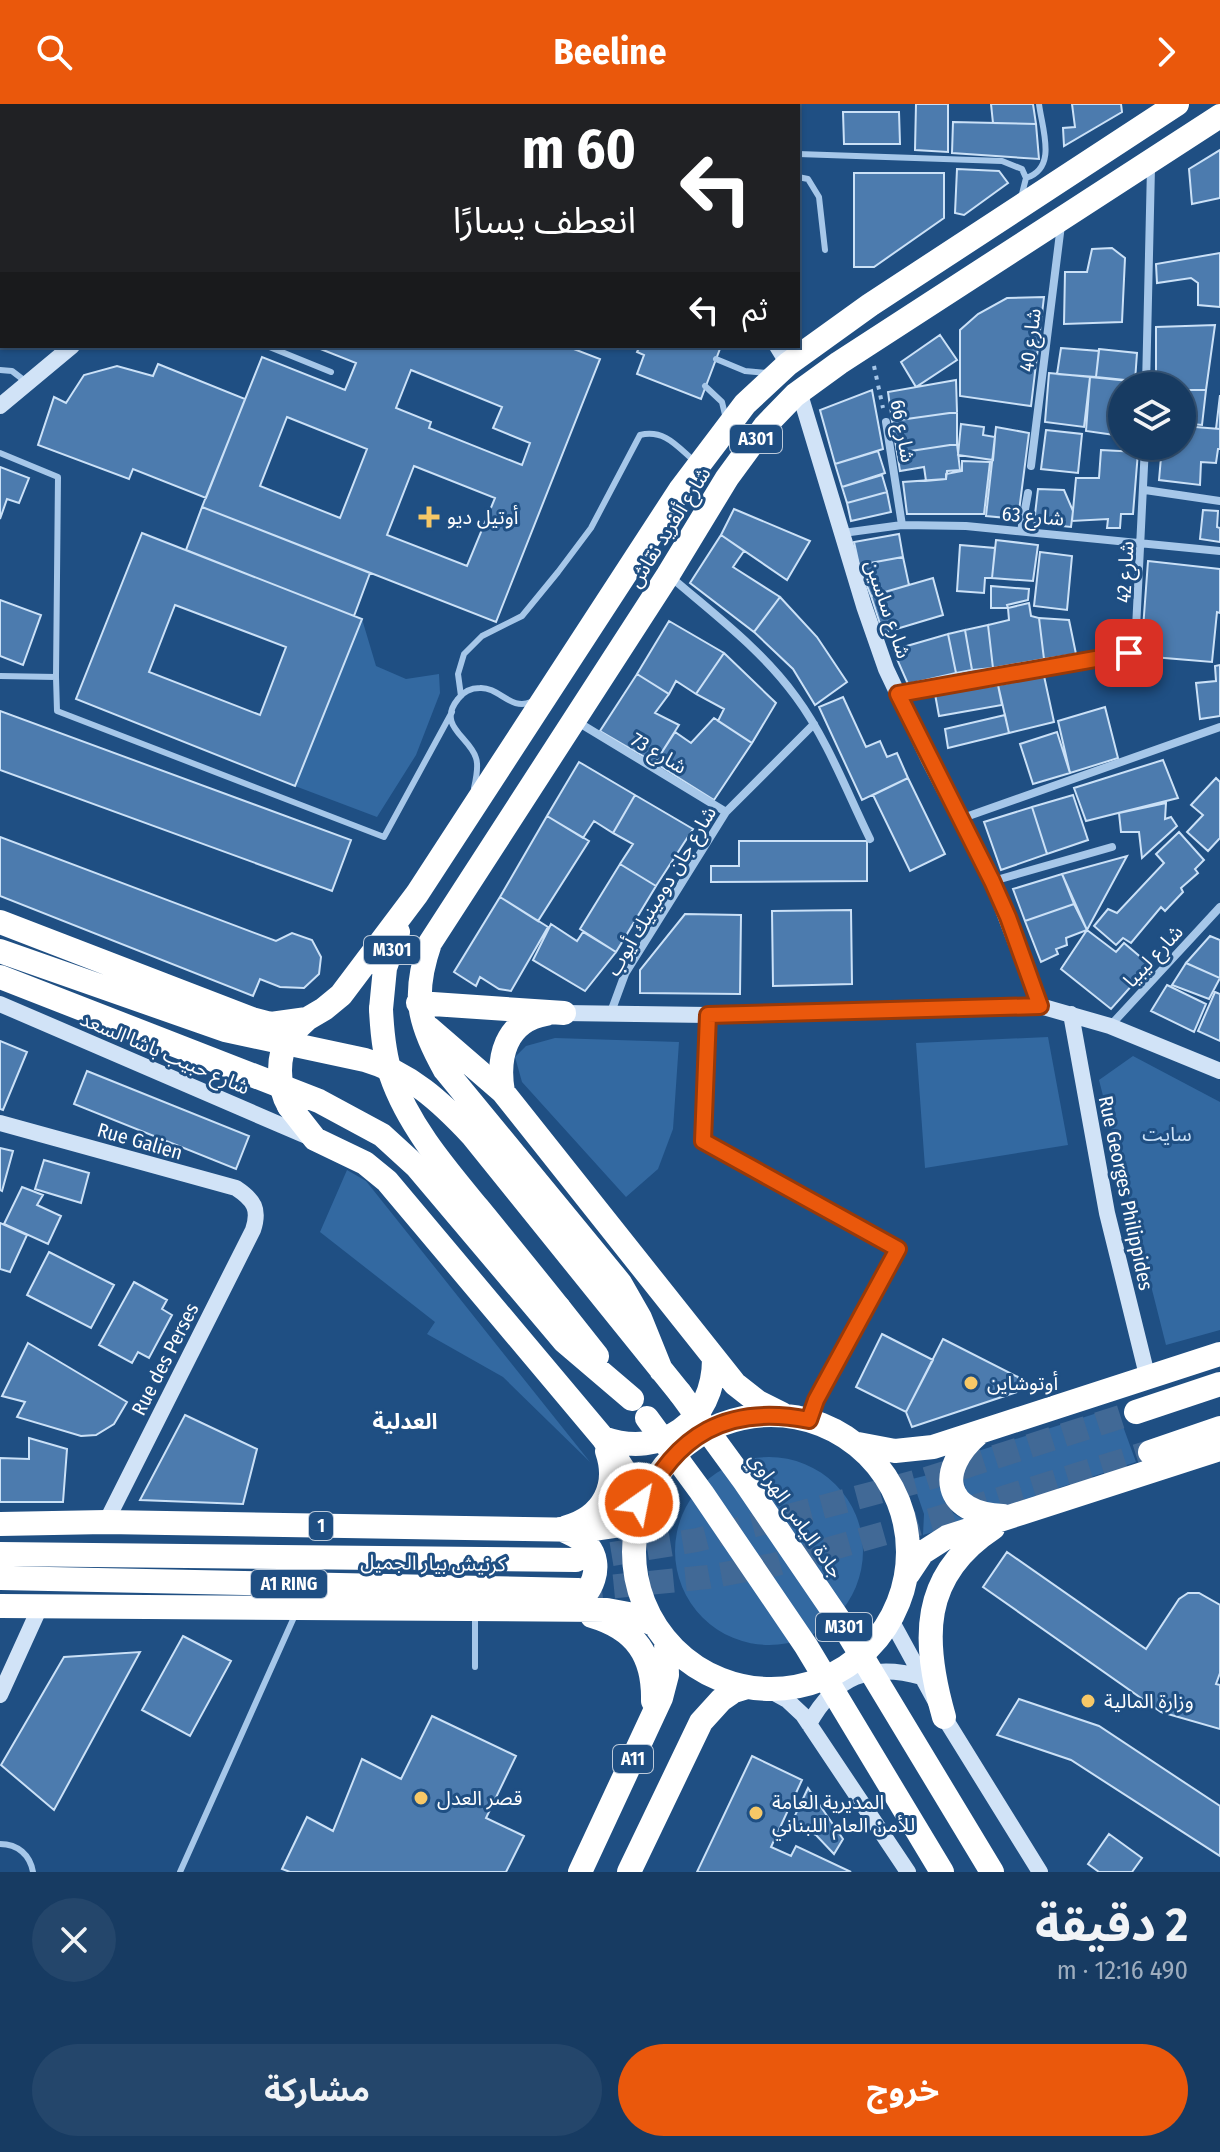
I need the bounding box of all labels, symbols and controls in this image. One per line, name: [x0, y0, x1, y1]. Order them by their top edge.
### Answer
icon: search: [32, 30, 76, 74]
text: Beeline: [554, 30, 666, 74]
icon: forward: [1144, 30, 1188, 74]
text: 60 m: [522, 116, 636, 183]
icon: left: [664, 136, 768, 240]
text: انعطف يسارًا: [453, 199, 636, 243]
icon: left: [682, 288, 726, 332]
text: ثم: [742, 292, 768, 328]
street label: شارع 40: [1014, 307, 1049, 373]
map controls: [1108, 372, 1196, 460]
button: layers: [1108, 372, 1196, 460]
street label: شارع 66: [883, 398, 920, 465]
road number: A301: [730, 425, 782, 453]
street label: شارع ألفريد نقاش: [622, 462, 718, 593]
street label: شارع 63: [1001, 501, 1065, 534]
place label: أوتيل ديو: [447, 505, 518, 529]
marker: أوتيل ديو: [418, 506, 440, 528]
street label: شارع 42: [1111, 540, 1142, 604]
street label: شارع ساسين: [857, 556, 916, 663]
pin: [1095, 619, 1163, 687]
icon: arrive: [1107, 631, 1151, 675]
street label: شارع 73: [625, 727, 691, 781]
street label: شارع جان دومينيك أيوب: [601, 802, 724, 982]
street label: شارع ليبيا: [1118, 920, 1190, 994]
road number: M301: [364, 936, 420, 964]
street label: شارع حبيب باشا السعد: [75, 1006, 253, 1102]
street label: Rue Georges Philippides: [1094, 1094, 1158, 1292]
street label: Rue Galien: [95, 1117, 185, 1165]
park label: سايت: [1142, 1122, 1192, 1146]
street label: Rue des Perses: [126, 1299, 204, 1419]
place label: أوتوشاين: [987, 1371, 1058, 1395]
marker: أوتوشاين: [962, 1374, 980, 1392]
district label: العدلية: [372, 1408, 438, 1435]
street label: جادة الياس الهراوي: [741, 1447, 848, 1585]
position arrow: [597, 1461, 681, 1545]
road number: 1: [309, 1512, 333, 1540]
street label: كرنيش بيار الجميل: [360, 1550, 507, 1576]
road number: A1 RING: [251, 1570, 327, 1598]
road number: M301: [816, 1613, 872, 1641]
place label: وزارة المالية: [1104, 1689, 1194, 1713]
marker: وزارة المالية: [1079, 1692, 1097, 1710]
road number: A11: [613, 1745, 653, 1773]
place label: قصر العدل: [437, 1786, 523, 1810]
marker: قصر العدل: [412, 1789, 430, 1807]
place label: المديرية العامة للأمن العام اللبناني: [772, 1790, 915, 1841]
marker: المديرية العامة للأمن العام اللبناني: [747, 1804, 765, 1822]
text: 2 دقيقة: [1035, 1896, 1188, 1954]
button: close: [32, 1898, 116, 1982]
text: 490 m · 12:16: [1057, 1955, 1188, 1986]
button: مشاركة: [32, 2044, 602, 2136]
button: خروج: [618, 2044, 1188, 2136]

